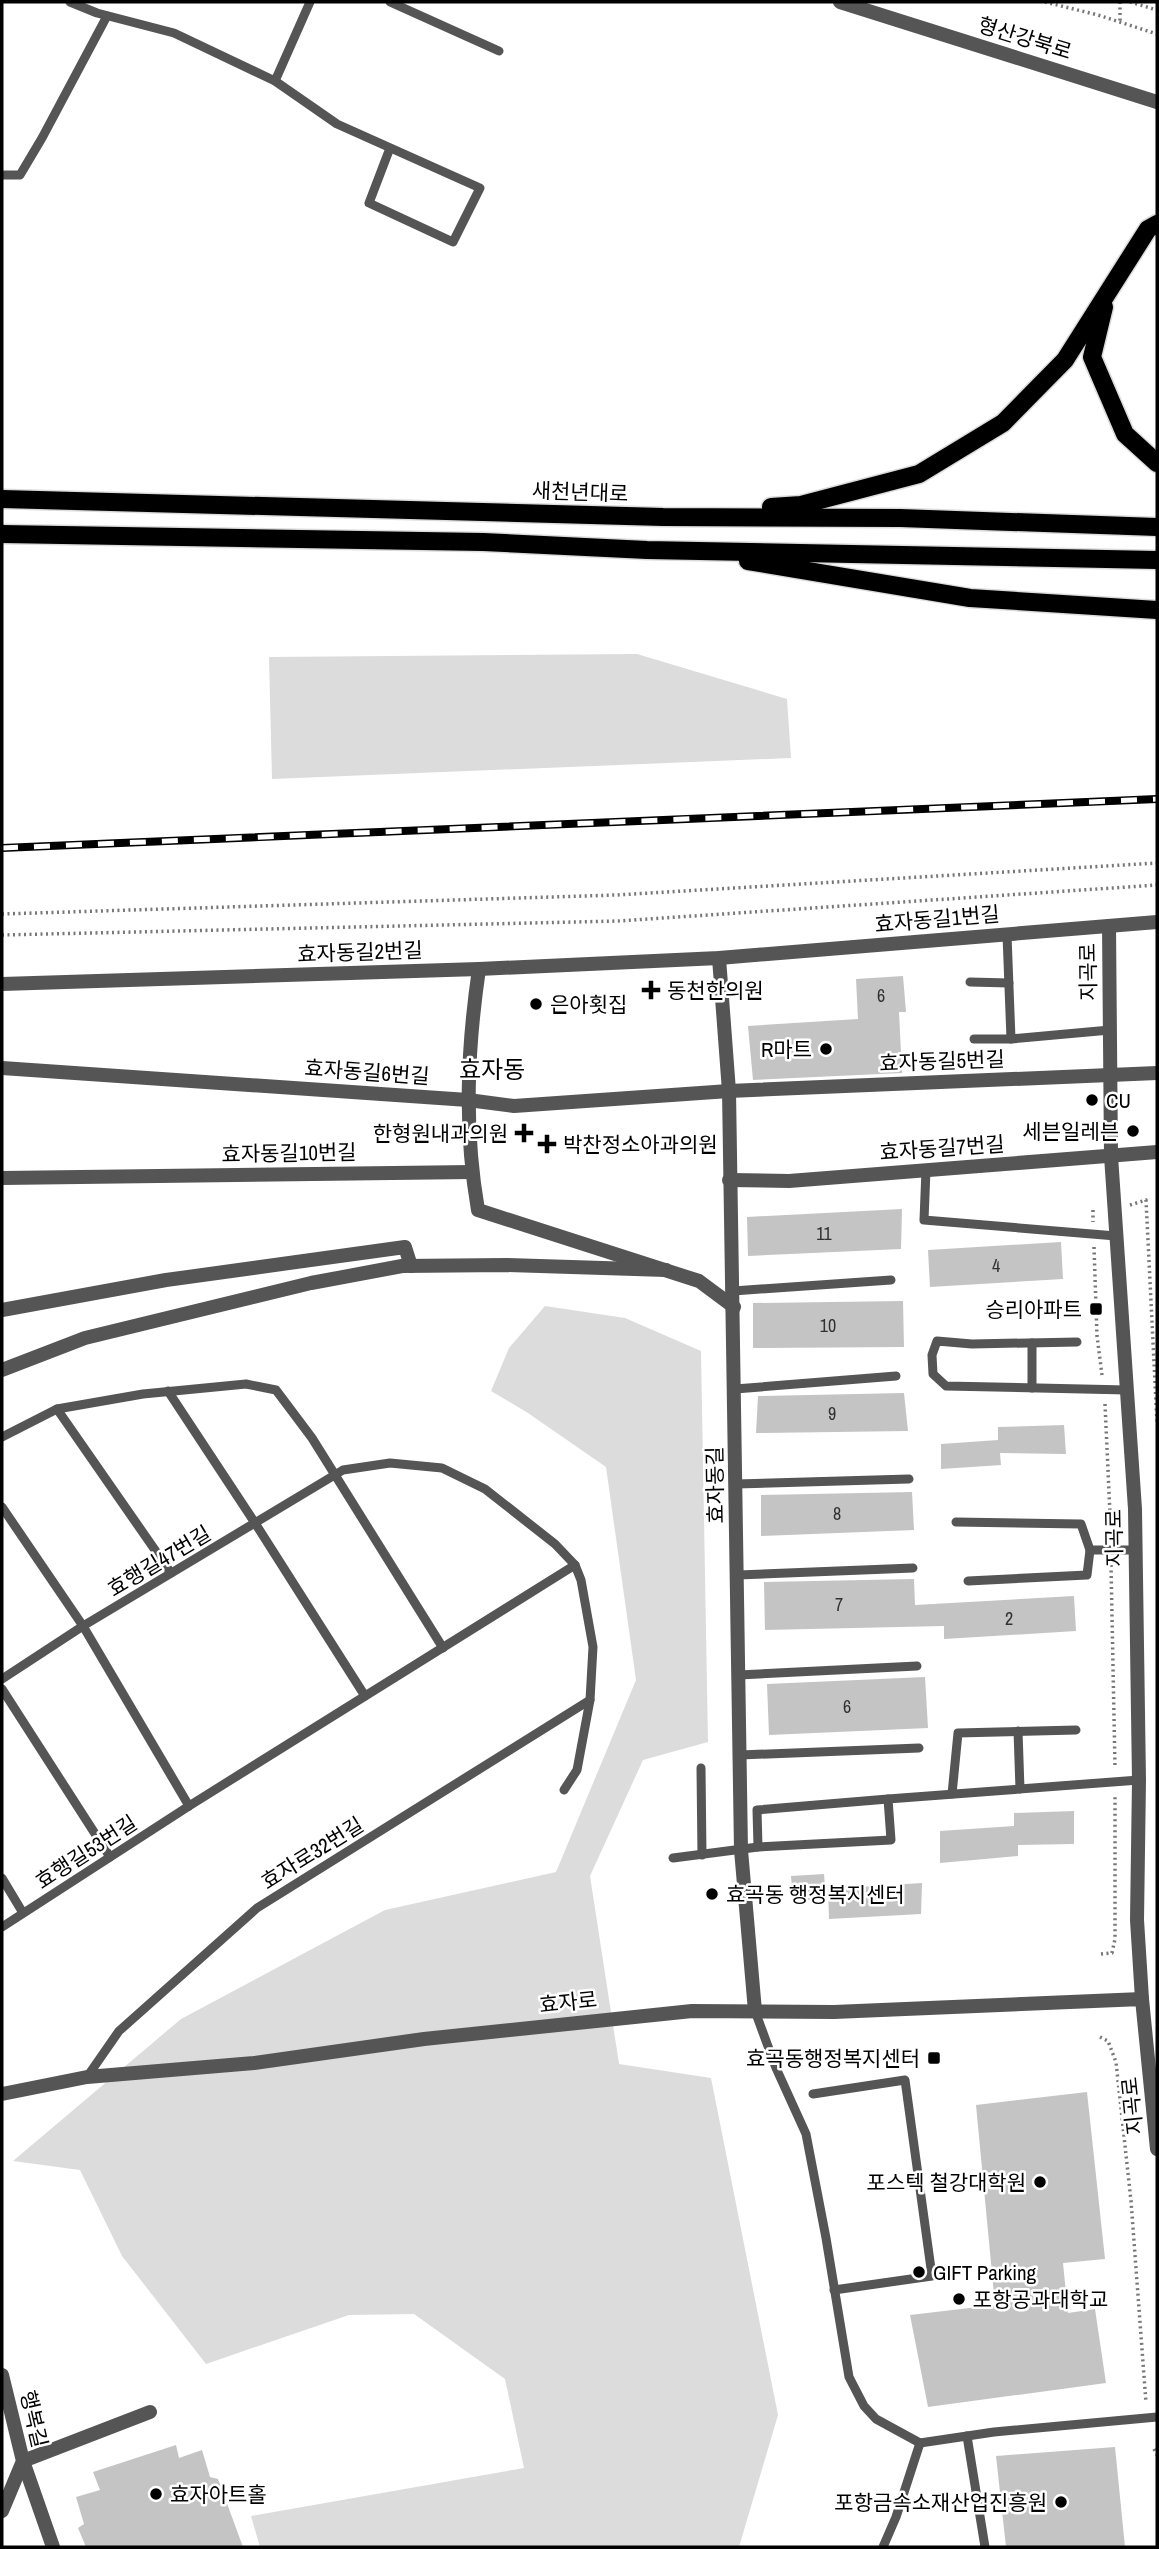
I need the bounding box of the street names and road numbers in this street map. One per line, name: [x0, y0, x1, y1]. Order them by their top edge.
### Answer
street label: 형산강북로: [975, 10, 1075, 66]
street label: 새천년대로: [531, 476, 629, 508]
street label: 효자동길1번길: [873, 899, 1001, 939]
street label: 효자동길2번길: [297, 935, 423, 969]
street label: 지곡로: [1073, 943, 1103, 1001]
street label: 효자동길5번길: [879, 1044, 1005, 1078]
street label: 효자동길6번길: [303, 1053, 431, 1091]
street label: 효자동길7번길: [878, 1129, 1006, 1167]
street label: 효자동길10번길: [221, 1137, 357, 1169]
street label: 효자동길: [700, 1446, 730, 1524]
street label: 지곡로: [1099, 1509, 1129, 1567]
street label: 효행길47번길: [102, 1519, 216, 1603]
street label: 효행길53번길: [30, 1808, 142, 1896]
street label: 효자로32번길: [255, 1810, 369, 1896]
street label: 효자로: [538, 1985, 598, 2019]
street label: 지곡로: [1115, 2076, 1149, 2136]
street label: 행복길: [13, 2387, 55, 2451]

